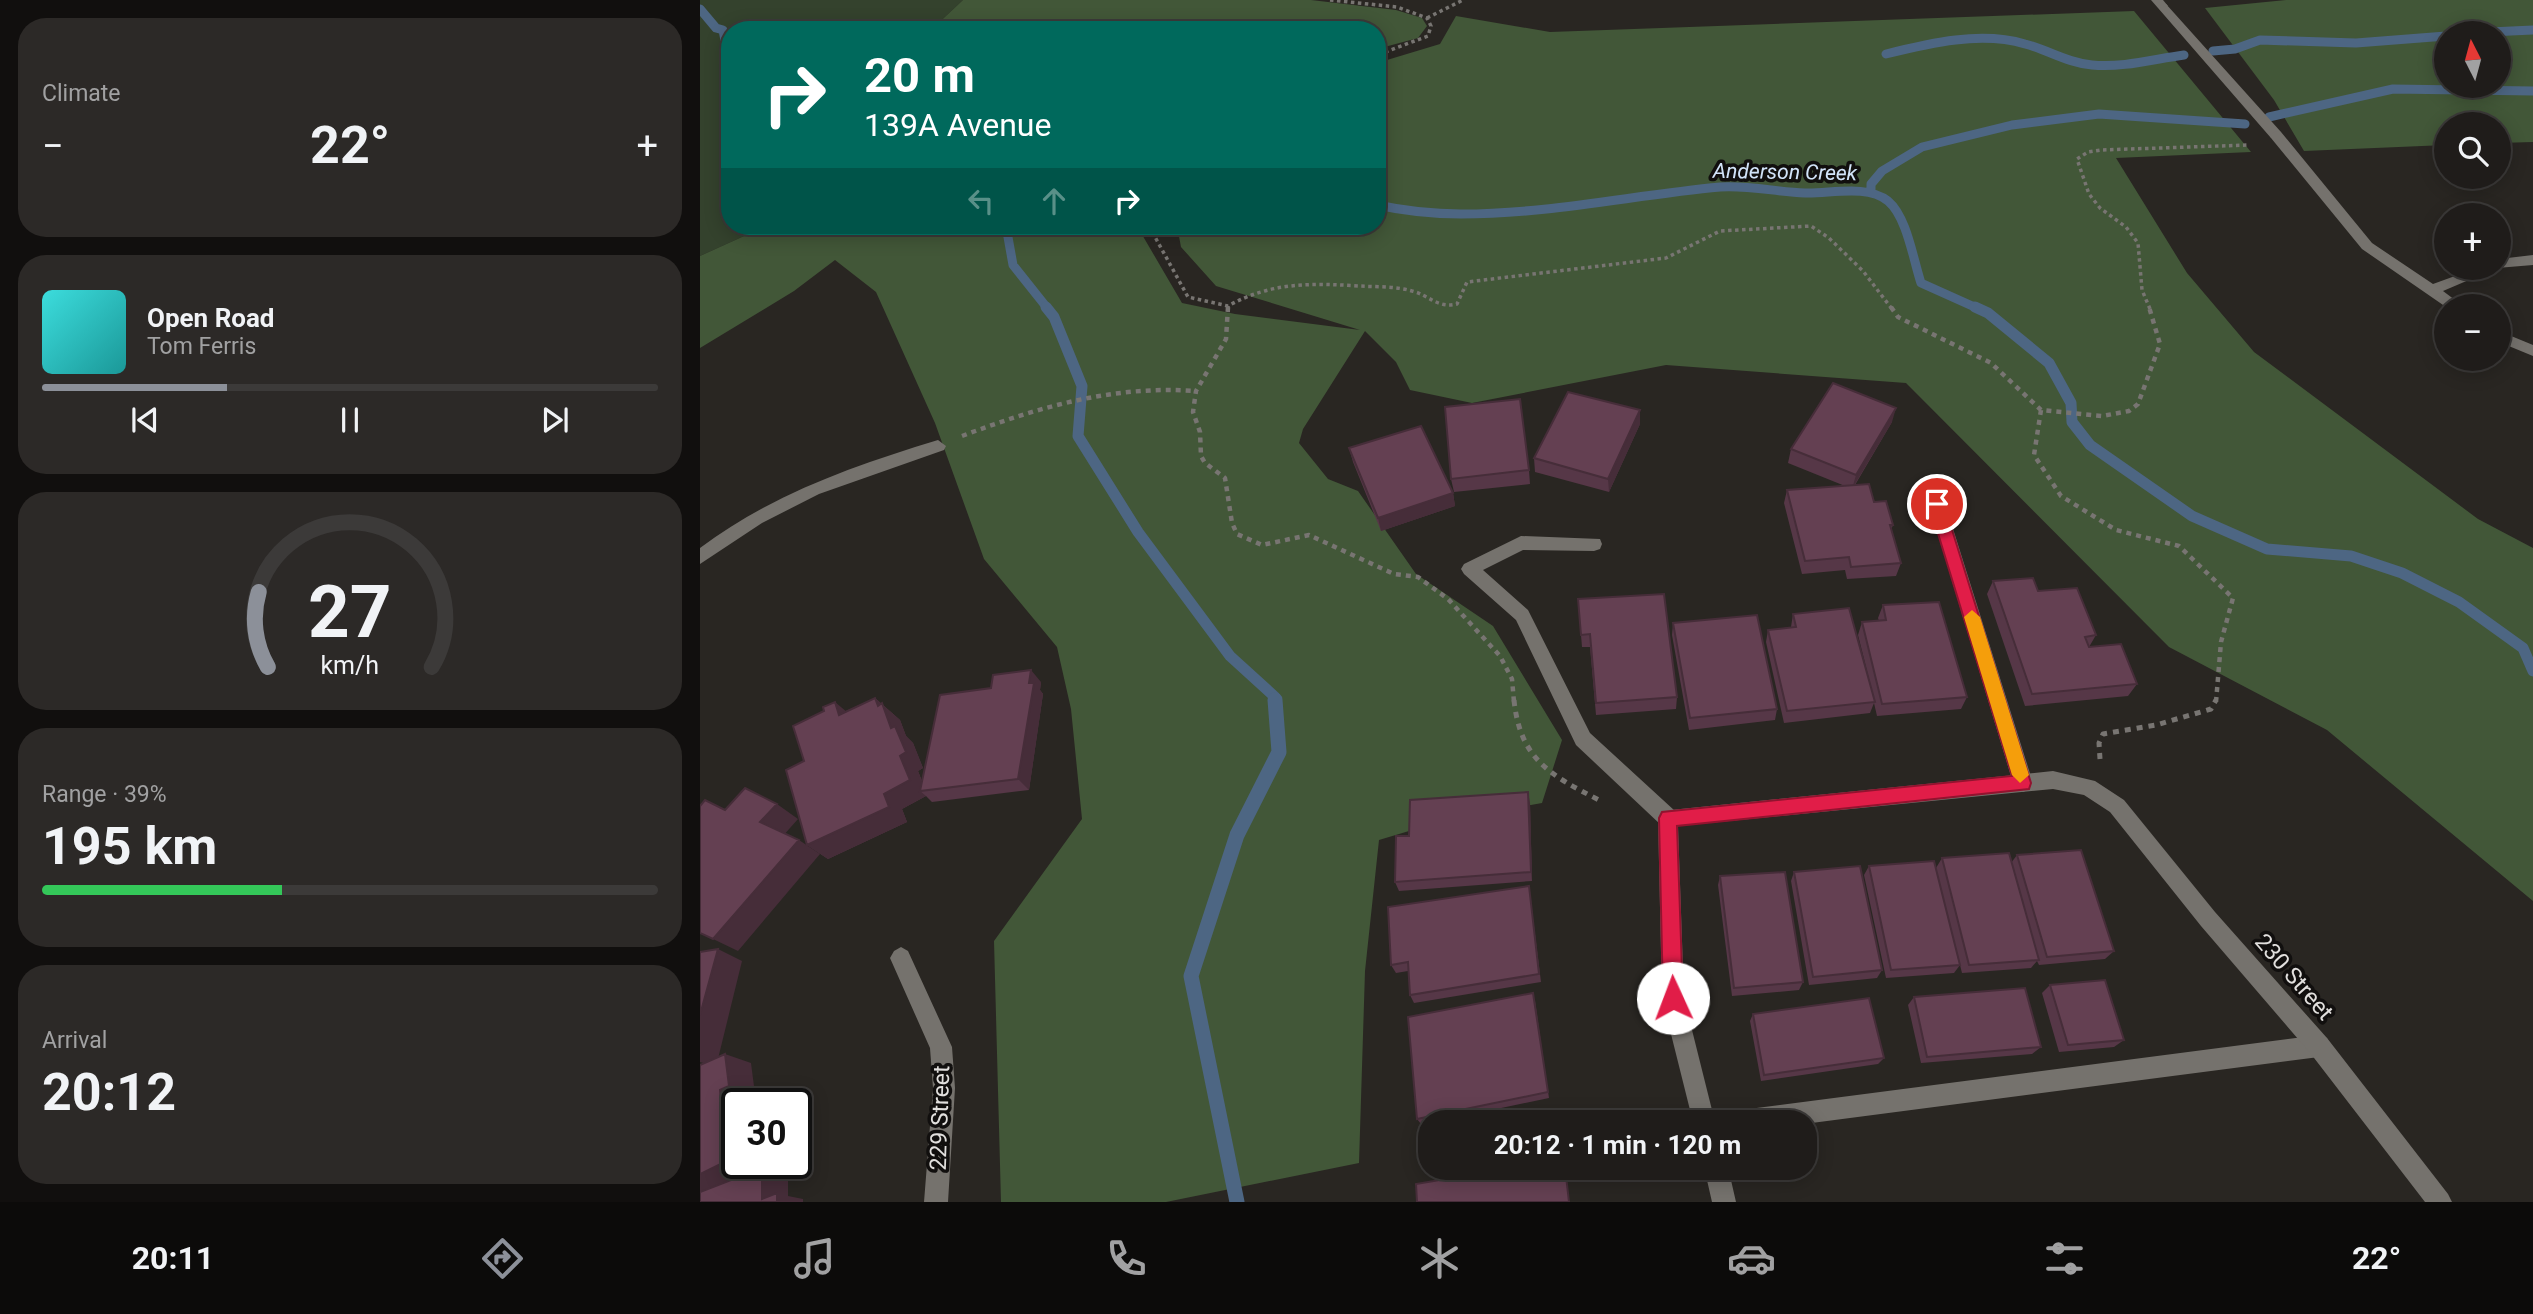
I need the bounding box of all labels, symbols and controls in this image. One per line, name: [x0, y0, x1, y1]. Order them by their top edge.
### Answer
north arrow: [2434, 21, 2511, 98]
map controls: [2434, 21, 2511, 371]
text: 20 m: [864, 47, 975, 104]
icon: right: [749, 49, 840, 140]
text: Climate: [42, 80, 121, 107]
text: 139A Avenue: [864, 106, 1051, 144]
button: search: [2434, 112, 2511, 189]
text: 22°: [310, 115, 390, 176]
text: −: [42, 124, 64, 168]
text: +: [636, 124, 658, 168]
water label: Anderson Creek: [1712, 159, 1858, 185]
icon: left: [962, 182, 1000, 220]
icon: ahead: [1035, 182, 1073, 220]
icon: right: [1108, 182, 1146, 220]
button: +: [2434, 203, 2511, 280]
button: −: [2434, 294, 2511, 371]
text: Open Road: [147, 303, 275, 333]
text: Tom Ferris: [147, 333, 256, 360]
icon: previous: [126, 401, 164, 439]
icon: pause: [331, 401, 369, 439]
icon: next: [536, 401, 574, 439]
pin: [1907, 474, 1967, 534]
icon: arrive: [1918, 485, 1956, 523]
text: 27: [308, 569, 392, 655]
text: km/h: [321, 651, 379, 680]
text: Range · 39%: [42, 781, 167, 808]
text: 195 km: [42, 816, 217, 877]
street label: 230 Street: [2249, 928, 2339, 1026]
position arrow: [1636, 961, 1710, 1035]
text: Arrival: [42, 1027, 107, 1054]
text: 20:12: [42, 1062, 176, 1123]
street label: 229 Street: [925, 1065, 955, 1171]
speed limit sign: 30: [721, 1088, 812, 1179]
text: 20:12 · 1 min · 120 m: [1494, 1130, 1741, 1160]
icon: directions: [478, 1234, 527, 1283]
icon: music: [790, 1234, 839, 1283]
icon: phone: [1102, 1234, 1151, 1283]
icon: climate: [1415, 1234, 1464, 1283]
icon: car: [1727, 1234, 1776, 1283]
icon: filters: [2040, 1234, 2089, 1283]
text: 20:11: [132, 1239, 214, 1277]
text: 22°: [2352, 1239, 2401, 1277]

